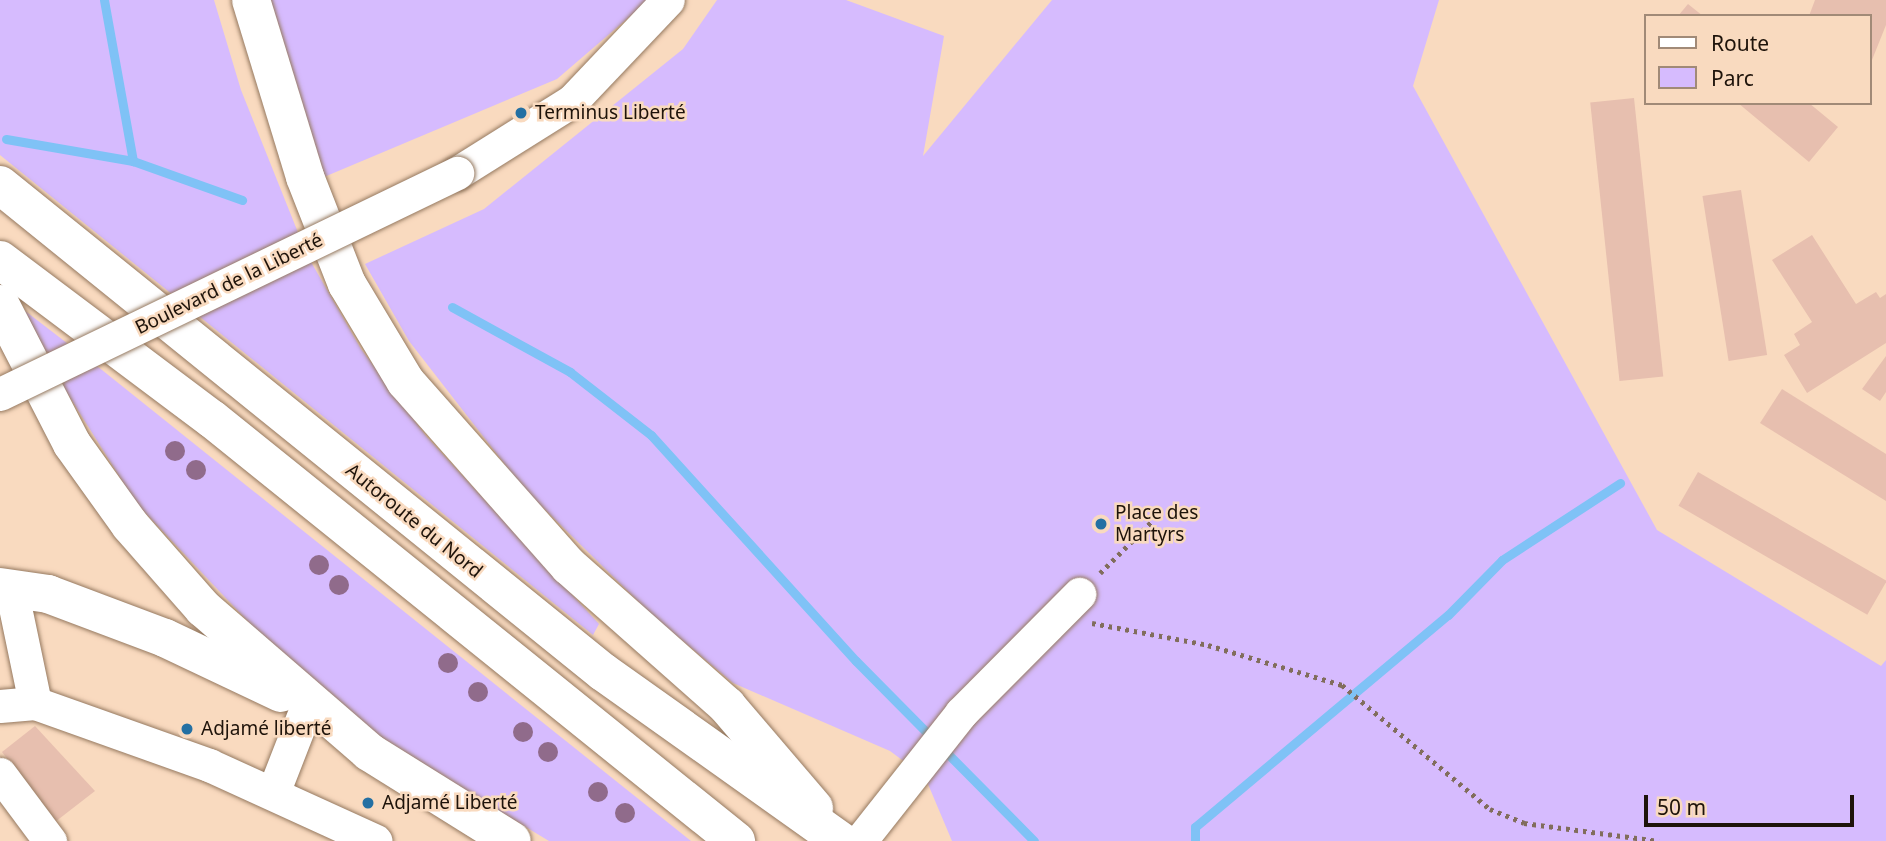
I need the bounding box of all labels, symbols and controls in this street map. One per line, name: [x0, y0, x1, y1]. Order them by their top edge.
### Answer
legend: [1644, 14, 1872, 105]
text: Route: [1711, 29, 1769, 57]
text: Parc: [1711, 64, 1754, 92]
place label: Terminus Liberté: [535, 102, 686, 124]
marker: Terminus Liberté: [513, 105, 529, 121]
street label: Boulevard de la Liberté: [132, 229, 326, 339]
street label: Autoroute du Nord: [341, 459, 487, 583]
place label: Place des Martyrs: [1115, 502, 1198, 546]
marker: Place des Martyrs: [1093, 516, 1109, 532]
place label: Adjamé liberté: [201, 718, 331, 740]
marker: Adjamé liberté: [179, 721, 195, 737]
scale bar: [1648, 782, 1858, 826]
place label: Adjamé Liberté: [382, 792, 517, 814]
text: 50 m: [1657, 793, 1706, 821]
marker: Adjamé Liberté: [360, 795, 376, 811]

